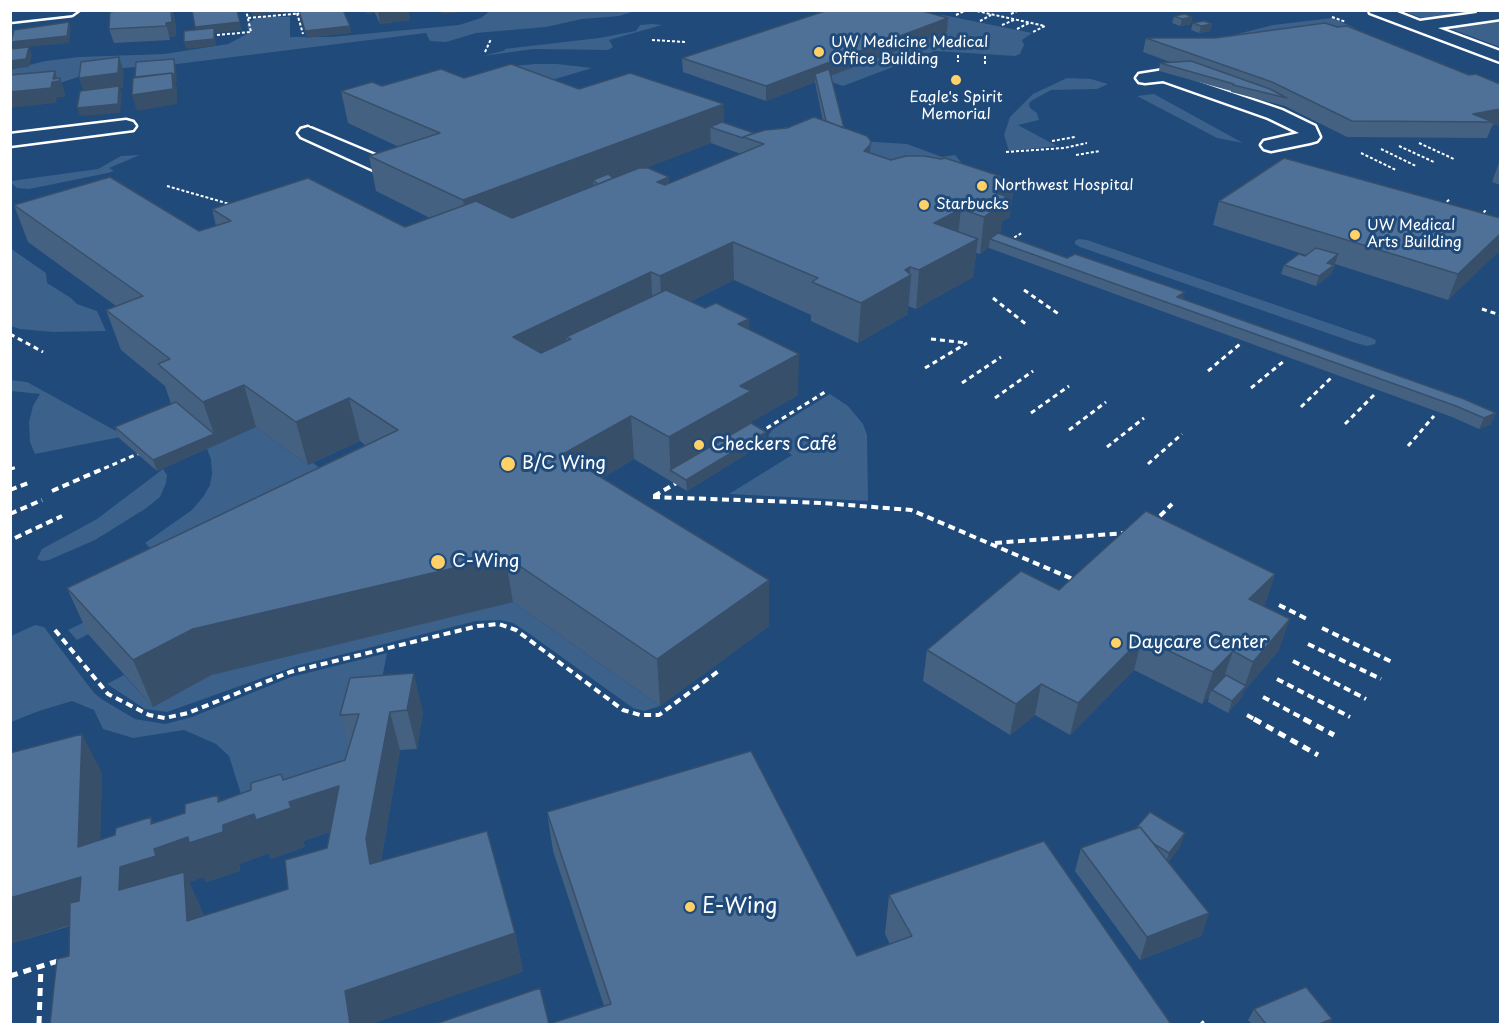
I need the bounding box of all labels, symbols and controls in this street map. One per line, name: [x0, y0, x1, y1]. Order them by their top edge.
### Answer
place label: UW Medicine Medical Office Building: [831, 34, 988, 69]
marker: UW Medicine Medical Office Building: [812, 45, 826, 59]
marker: Eagle's Spirit Memorial: [949, 73, 963, 87]
place label: Eagle's Spirit Memorial: [909, 89, 1003, 124]
place label: Northwest Hospital: [994, 177, 1133, 195]
marker: Northwest Hospital: [975, 179, 989, 193]
place label: Starbucks: [936, 196, 1009, 214]
marker: Starbucks: [917, 198, 931, 212]
place label: UW Medical Arts Building: [1367, 217, 1462, 252]
marker: UW Medical Arts Building: [1348, 228, 1362, 242]
place label: Checkers Café: [711, 434, 837, 456]
marker: Checkers Café: [692, 438, 706, 452]
place label: B/C Wing: [522, 453, 606, 475]
marker: B/C Wing: [499, 455, 517, 473]
place label: C-Wing: [452, 551, 519, 573]
marker: C-Wing: [429, 553, 447, 571]
place label: Daycare Center: [1128, 632, 1267, 654]
marker: Daycare Center: [1109, 636, 1123, 650]
place label: E-Wing: [702, 894, 777, 920]
marker: E-Wing: [683, 900, 697, 914]

